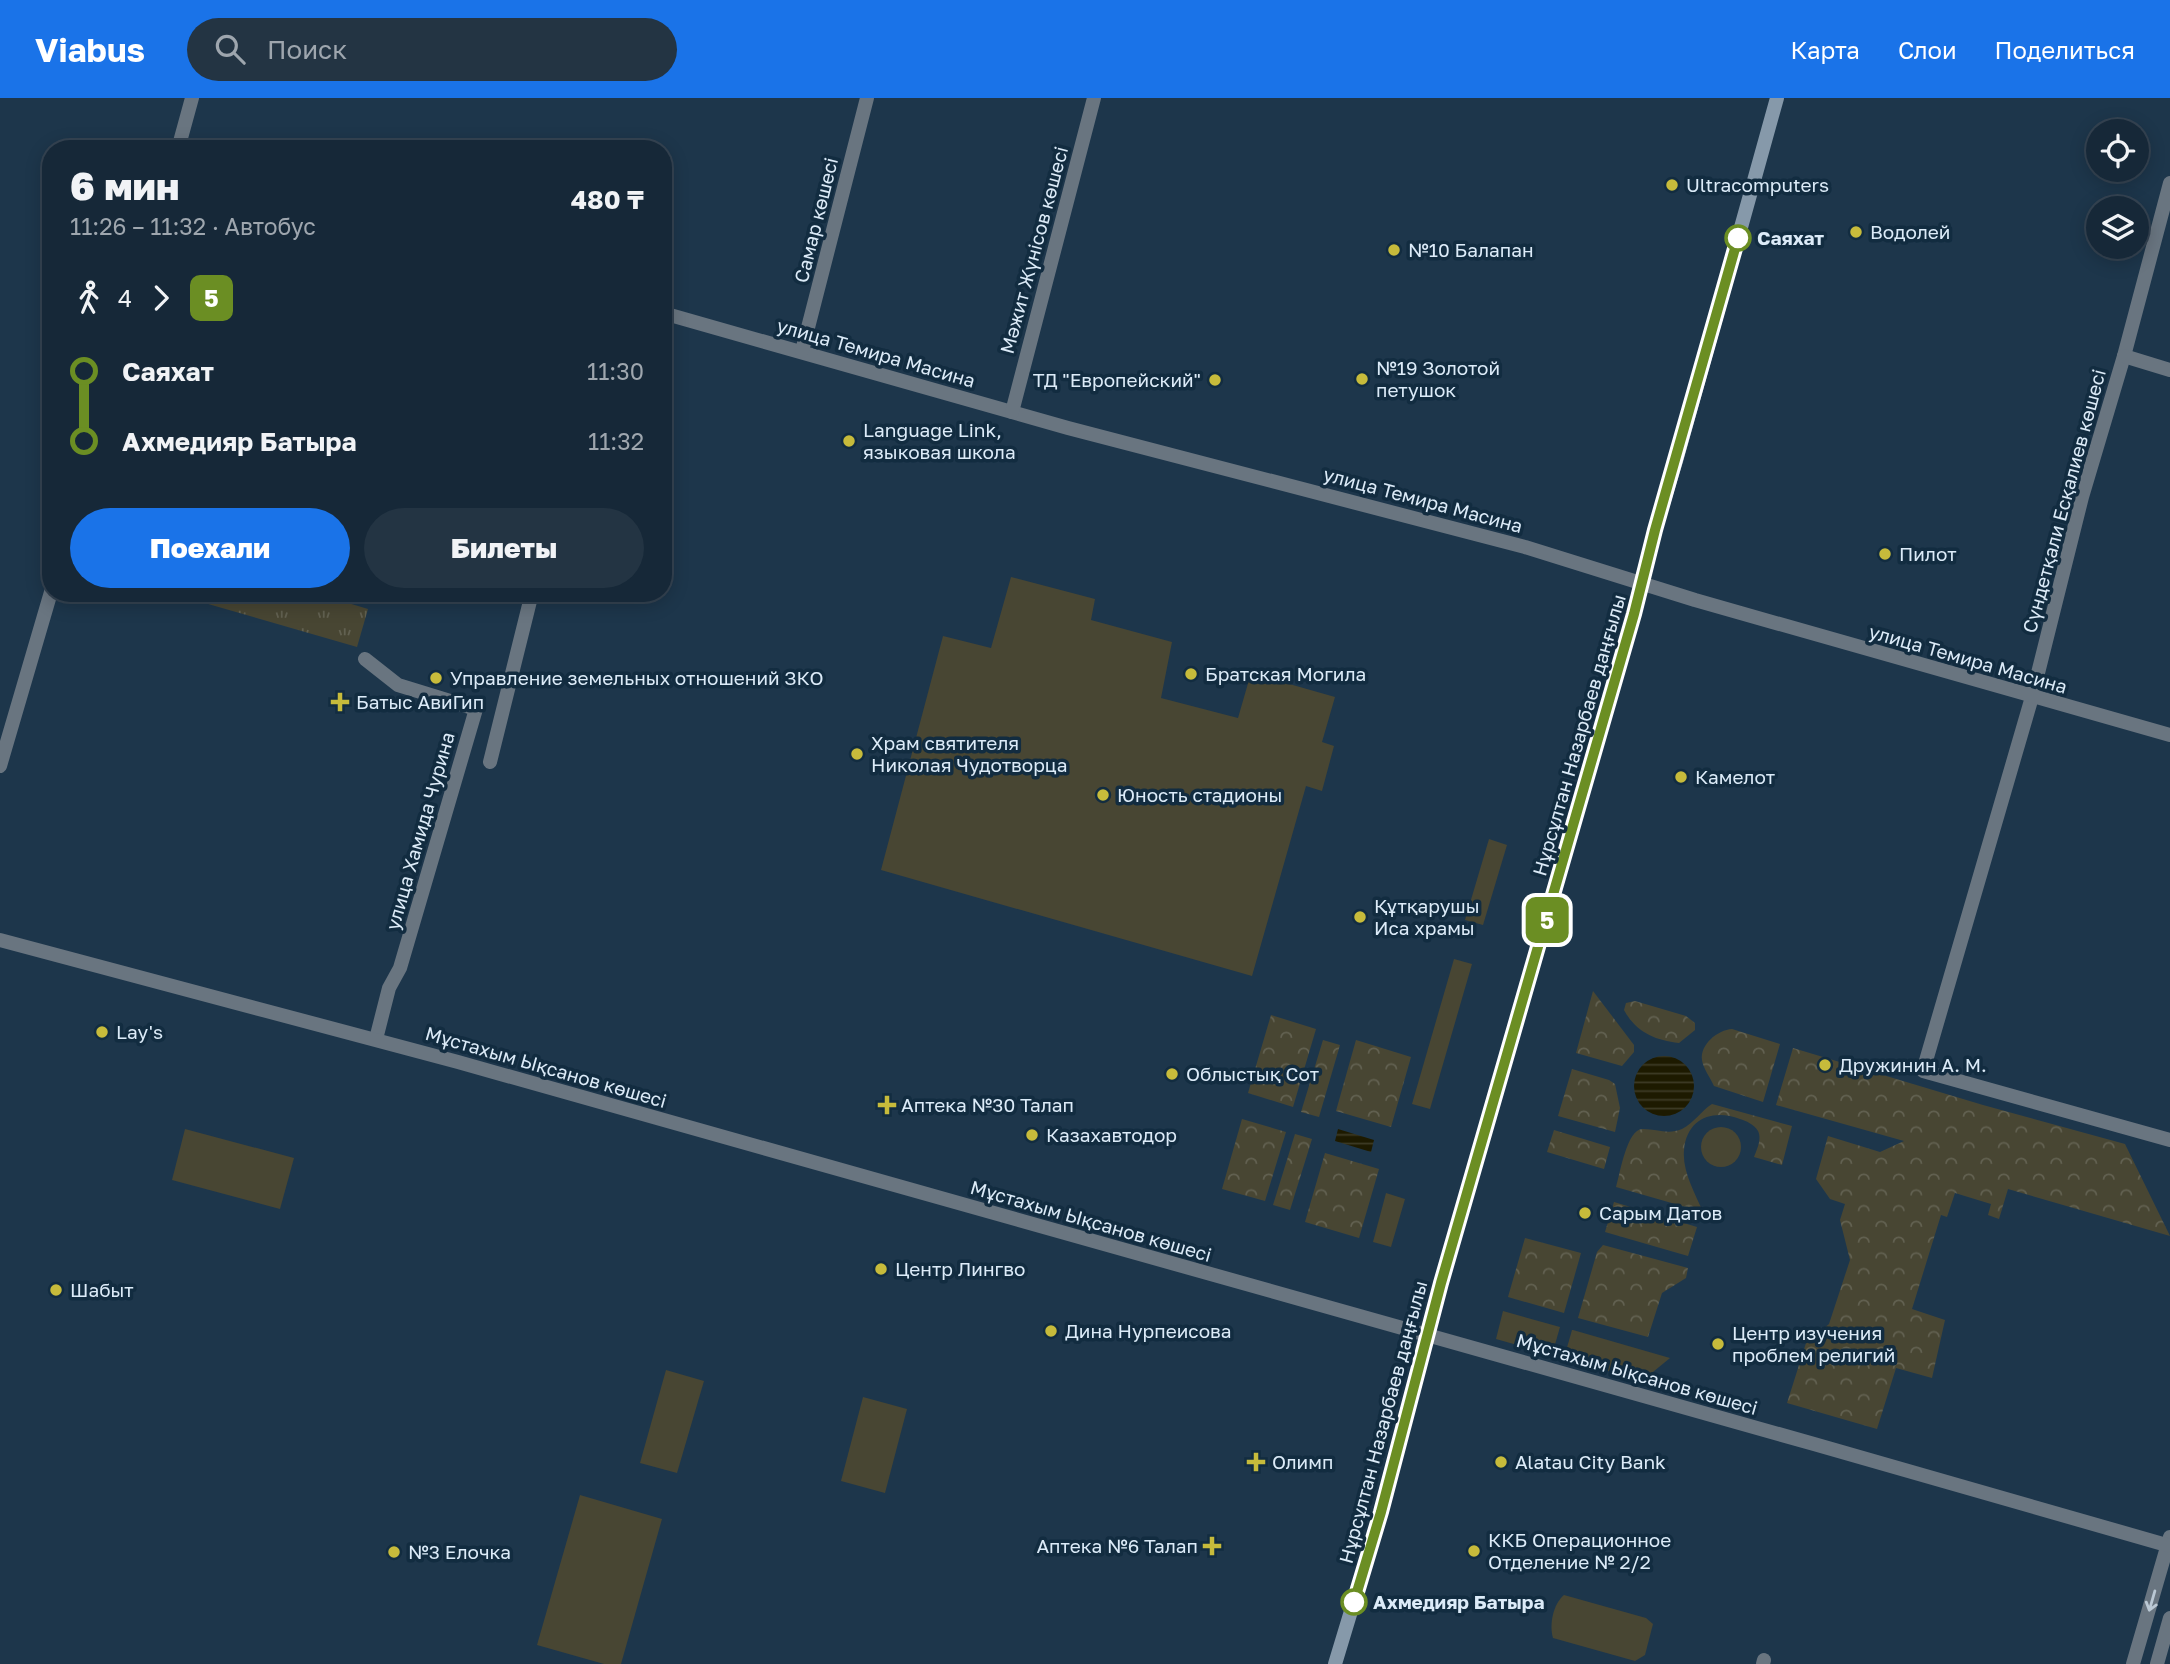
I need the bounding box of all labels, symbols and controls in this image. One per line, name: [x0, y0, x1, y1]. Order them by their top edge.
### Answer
search box: [187, 18, 677, 81]
text: Viabus: [35, 30, 145, 69]
icon: search: [211, 30, 249, 68]
text: Поиск: [267, 34, 347, 65]
text: Карта: [1790, 35, 1860, 64]
text: Слои: [1898, 35, 1957, 64]
text: Поделиться: [1995, 35, 2135, 64]
map controls: [2086, 119, 2149, 259]
button: locate: [2086, 119, 2149, 182]
street label: Мәжит Жүнісов көшесі: [995, 144, 1072, 356]
street label: Самар көшесі: [789, 155, 842, 285]
text: 6 мин: [70, 163, 179, 208]
place label: Ultracomputers: [1686, 173, 1829, 196]
marker: Ultracomputers: [1664, 177, 1680, 193]
text: 480 ₸: [571, 184, 644, 215]
button: layers: [2086, 196, 2149, 259]
text: 11:26 – 11:32 · Автобус: [70, 212, 316, 240]
place label: Водолей: [1870, 220, 1950, 243]
marker: Водолей: [1848, 224, 1864, 240]
marker: Саяхат: [1725, 225, 1751, 251]
place label: Саяхат: [1757, 226, 1824, 249]
place label: №10 Балапан: [1408, 238, 1534, 261]
marker: №10 Балапан: [1386, 242, 1402, 258]
icon: walk: [70, 279, 108, 317]
icon: forward: [142, 279, 180, 317]
text: 5: [204, 283, 219, 312]
text: 4: [118, 284, 132, 312]
street label: улица Темира Масина: [774, 313, 978, 392]
text: Саяхат: [122, 356, 214, 387]
place label: №19 Золотой петушок: [1376, 356, 1500, 401]
text: 11:30: [587, 357, 644, 385]
street label: Сүндетқали Есқалиев көшесі: [2017, 366, 2110, 635]
place label: ТД "Европейский": [1033, 368, 1201, 391]
marker: №19 Золотой петушок: [1354, 371, 1370, 387]
marker: ТД "Европейский": [1207, 372, 1223, 388]
place label: Language Link, языковая школа: [863, 418, 1016, 463]
text: Ахмедияр Батыра: [122, 426, 357, 457]
text: 11:32: [588, 427, 644, 455]
marker: Language Link, языковая школа: [841, 433, 857, 449]
street label: улица Темира Масина: [1321, 462, 1525, 537]
button: Поехали: [70, 508, 350, 588]
button: Билеты: [364, 508, 644, 588]
place label: Пилот: [1899, 542, 1956, 565]
marker: Пилот: [1877, 546, 1893, 562]
street label: Нұрсұлтан Назарбаев даңғылы: [1527, 591, 1630, 878]
street label: улица Темира Масина: [1866, 619, 2070, 698]
place label: Братская Могила: [1205, 662, 1366, 685]
place label: Управление земельных отношений ЗКО: [450, 666, 823, 689]
marker: Братская Могила: [1183, 666, 1199, 682]
marker: Управление земельных отношений ЗКО: [428, 670, 444, 686]
place label: Батыс АвиГип: [356, 690, 484, 713]
marker: Батыс АвиГип: [330, 692, 350, 712]
street label: улица Хамида Чурина: [380, 729, 459, 933]
place label: Храм святителя Николая Чудотворца: [871, 731, 1068, 776]
marker: Храм святителя Николая Чудотворца: [849, 746, 865, 762]
place label: Камелот: [1695, 765, 1775, 788]
marker: Камелот: [1673, 769, 1689, 785]
place label: Юность стадионы: [1117, 783, 1282, 806]
marker: Юность стадионы: [1095, 787, 1111, 803]
place label: Құтқарушы Иса храмы: [1374, 894, 1480, 939]
line badge: 5: [1524, 897, 1570, 943]
text: 5: [1540, 905, 1554, 934]
marker: Құтқарушы Иса храмы: [1352, 909, 1368, 925]
place label: Lay's: [116, 1020, 163, 1043]
street label: Мұстахым Ықсанов көшесі: [423, 1021, 669, 1112]
marker: Lay's: [94, 1024, 110, 1040]
place label: Дружинин А. М.: [1839, 1053, 1987, 1076]
marker: Дружинин А. М.: [1817, 1057, 1833, 1073]
place label: Облыстық Сот: [1186, 1062, 1319, 1085]
marker: Облыстық Сот: [1164, 1066, 1180, 1082]
place label: Аптека №30 Талап: [901, 1093, 1074, 1116]
marker: Аптека №30 Талап: [879, 1097, 895, 1113]
place label: Казахавтодор: [1046, 1123, 1177, 1146]
marker: Казахавтодор: [1024, 1127, 1040, 1143]
street label: Мұстахым Ықсанов көшесі: [968, 1175, 1214, 1266]
place label: Сарым Датов: [1599, 1201, 1722, 1224]
marker: Сарым Датов: [1577, 1205, 1593, 1221]
place label: Центр Лингво: [895, 1257, 1025, 1280]
marker: Центр Лингво: [873, 1261, 889, 1277]
place label: Шабыт: [70, 1278, 134, 1301]
street label: Нұрсұлтан Назарбаев даңғылы: [1334, 1278, 1431, 1566]
marker: Шабыт: [48, 1282, 64, 1298]
place label: Дина Нурпеисова: [1065, 1319, 1232, 1342]
place label: Центр изучения проблем религий: [1732, 1321, 1895, 1366]
marker: Дина Нурпеисова: [1043, 1323, 1059, 1339]
street label: Мұстахым Ықсанов көшесі: [1514, 1328, 1760, 1419]
marker: Центр изучения проблем религий: [1710, 1336, 1726, 1352]
place label: Олимп: [1272, 1450, 1333, 1473]
place label: Alatau City Bank: [1515, 1450, 1666, 1473]
marker: Олимп: [1246, 1452, 1266, 1472]
marker: Alatau City Bank: [1493, 1454, 1509, 1470]
place label: ККБ Операционное Отделение № 2/2: [1488, 1528, 1671, 1573]
place label: Аптека №6 Талап: [1036, 1534, 1198, 1557]
marker: Аптека №6 Талап: [1204, 1538, 1220, 1554]
place label: №3 Елочка: [408, 1540, 511, 1563]
marker: ККБ Операционное Отделение № 2/2: [1466, 1543, 1482, 1559]
marker: №3 Елочка: [386, 1544, 402, 1560]
marker: Ахмедияр Батыра: [1341, 1589, 1367, 1615]
one-way arrow: [2144, 1589, 2157, 1611]
place label: Ахмедияр Батыра: [1373, 1590, 1544, 1613]

